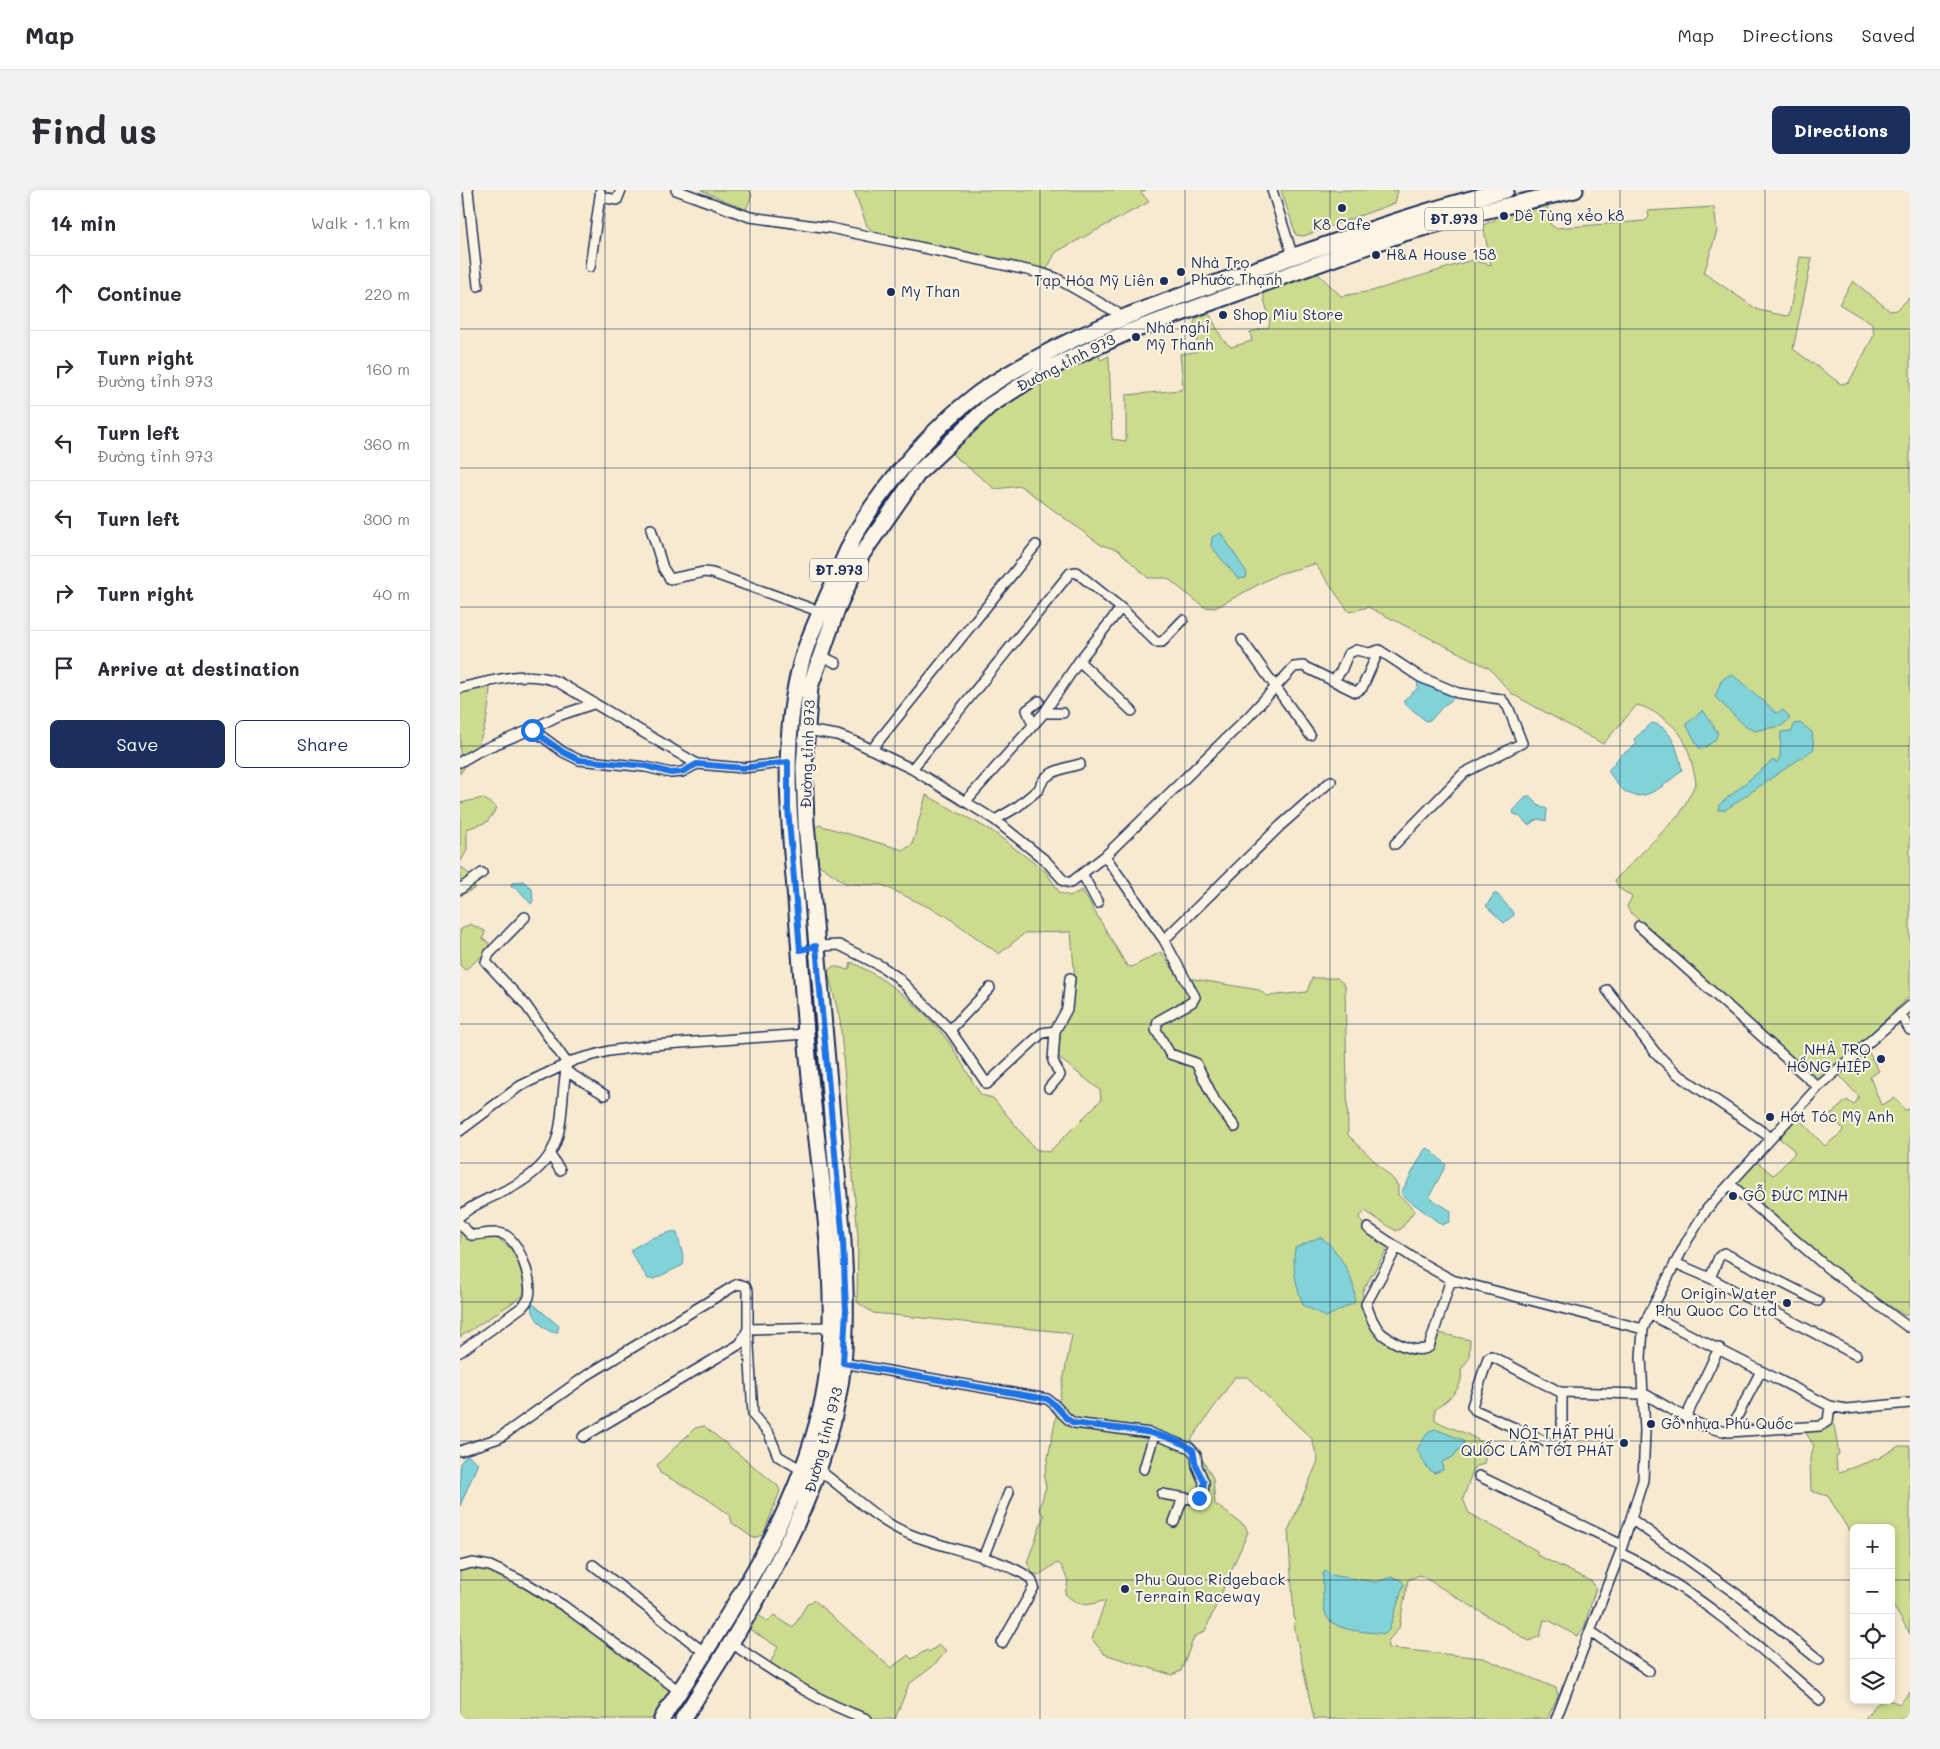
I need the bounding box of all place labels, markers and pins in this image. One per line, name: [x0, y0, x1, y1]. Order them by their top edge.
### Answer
marker: K8 Cafe: [1336, 202, 1348, 214]
place label: Dê Tùng xẻo k8: [1514, 205, 1624, 225]
marker: Dê Tùng xẻo k8: [1498, 210, 1510, 222]
place label: K8 Cafe: [1313, 214, 1371, 234]
place label: H&A House 158: [1386, 244, 1496, 264]
marker: H&A House 158: [1370, 249, 1382, 261]
place label: Nhà Trọ Phước Thạnh: [1191, 252, 1282, 289]
marker: Nhà Trọ Phước Thạnh: [1175, 266, 1187, 278]
place label: Tạp Hóa Mỹ Liên: [1034, 270, 1154, 290]
marker: Tạp Hóa Mỹ Liên: [1158, 275, 1170, 287]
place label: My Than: [901, 281, 960, 301]
marker: My Than: [885, 286, 897, 298]
place label: Shop Miu Store: [1233, 304, 1343, 324]
marker: Shop Miu Store: [1217, 309, 1229, 321]
place label: Nhà nghỉ Mỹ Thanh: [1146, 317, 1214, 354]
marker: Nhà nghỉ Mỹ Thanh: [1130, 331, 1142, 343]
place label: NHÀ TRỌ HỒNG HIỆP: [1786, 1039, 1871, 1076]
marker: NHÀ TRỌ HỒNG HIỆP: [1875, 1053, 1887, 1065]
place label: Hớt Tóc Mỹ Anh: [1780, 1106, 1894, 1126]
marker: Hớt Tóc Mỹ Anh: [1764, 1111, 1776, 1123]
place label: GỖ ĐỨC MINH: [1743, 1184, 1848, 1205]
marker: GỖ ĐỨC MINH: [1727, 1190, 1739, 1202]
place label: Origin Water Phu Quoc Co Ltd: [1656, 1283, 1777, 1320]
marker: Origin Water Phu Quoc Co Ltd: [1781, 1297, 1793, 1309]
place label: Gỗ nhựa Phú Quốc: [1661, 1413, 1793, 1433]
marker: Gỗ nhựa Phú Quốc: [1645, 1418, 1657, 1430]
place label: NỘI THẤT PHÚ QUỐC LÂM TỚI PHÁT: [1461, 1422, 1614, 1460]
marker: NỘI THẤT PHÚ QUỐC LÂM TỚI PHÁT: [1618, 1437, 1630, 1449]
place label: Phu Quoc Ridgeback Terrain Raceway: [1135, 1569, 1285, 1606]
marker: Phu Quoc Ridgeback Terrain Raceway: [1119, 1583, 1131, 1595]

